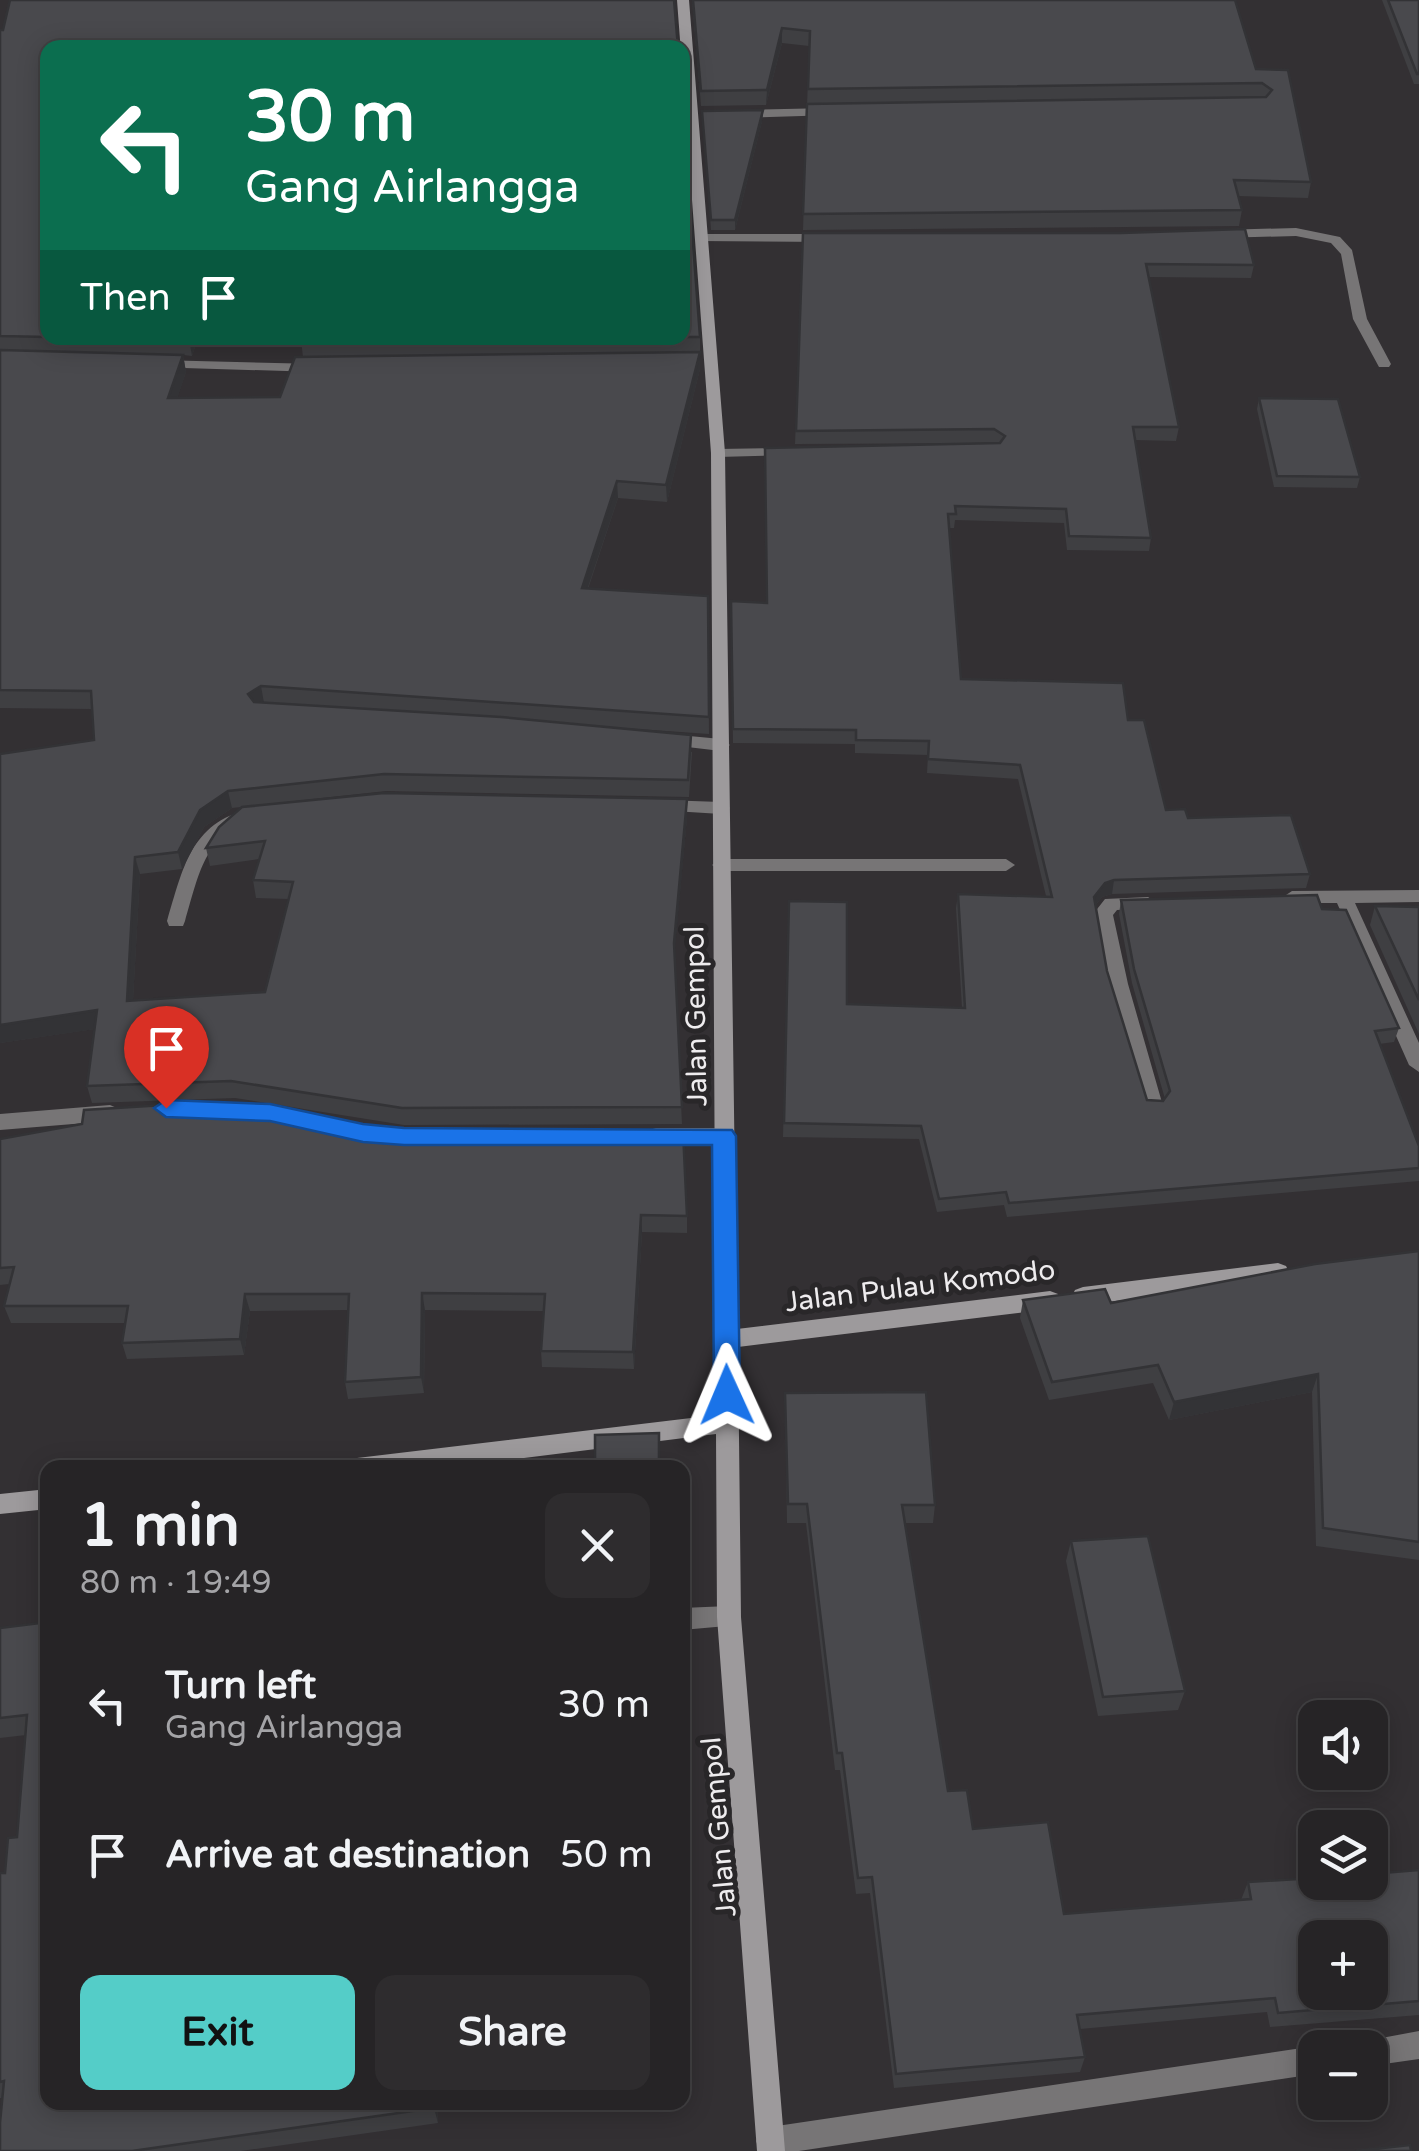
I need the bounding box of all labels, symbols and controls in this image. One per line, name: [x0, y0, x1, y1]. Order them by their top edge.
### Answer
text: 30 m: [245, 76, 415, 160]
icon: left: [80, 80, 210, 210]
text: Gang Airlangga: [245, 161, 580, 215]
icon: arrive: [191, 270, 246, 325]
text: Then: [80, 275, 171, 321]
street label: Jalan Gempol: [677, 926, 715, 1106]
pin: [124, 1006, 209, 1109]
icon: arrive: [139, 1021, 194, 1076]
street label: Jalan Pulau Komodo: [783, 1253, 1057, 1319]
position arrow: [675, 1343, 779, 1447]
text: 1 min: [80, 1490, 240, 1562]
button: close: [545, 1493, 650, 1598]
text: 80 m · 19:49: [80, 1564, 272, 1602]
text: Turn left: [165, 1663, 316, 1709]
icon: left: [80, 1678, 135, 1733]
text: 30 m: [558, 1682, 650, 1728]
map controls: [1298, 1700, 1388, 2120]
button: sound: [1298, 1700, 1388, 1790]
text: Gang Airlangga: [165, 1709, 403, 1747]
street label: Jalan Gempol: [694, 1736, 744, 1918]
button: layers: [1298, 1810, 1388, 1900]
icon: arrive: [80, 1828, 135, 1883]
text: Arrive at destination: [165, 1832, 530, 1878]
text: 50 m: [560, 1832, 653, 1878]
button: +: [1298, 1920, 1388, 2010]
button: Exit: [80, 1975, 355, 2090]
button: Share: [375, 1975, 650, 2090]
button: −: [1298, 2030, 1388, 2120]

